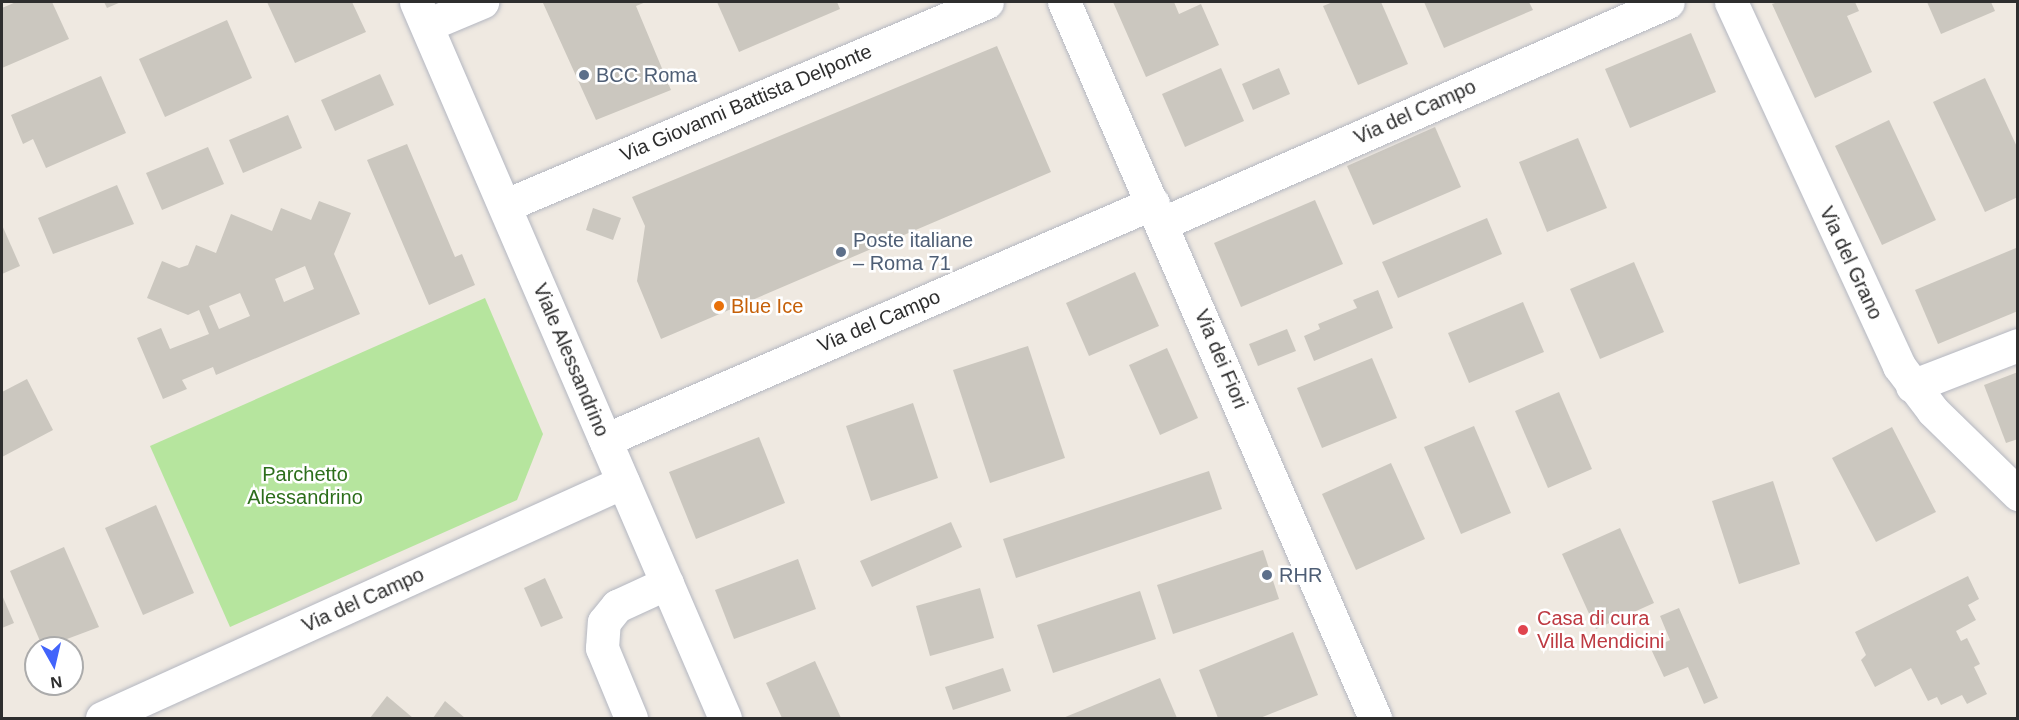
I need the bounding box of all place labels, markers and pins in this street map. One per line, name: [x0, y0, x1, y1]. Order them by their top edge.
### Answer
place label: BCC Roma: [596, 63, 697, 87]
marker: BCC Roma: [577, 68, 591, 82]
place label: Poste italiane – Roma 71: [853, 228, 973, 275]
marker: Poste italiane – Roma 71: [834, 245, 848, 259]
place label: Blue Ice: [731, 294, 803, 318]
marker: Blue Ice: [712, 299, 726, 313]
place label: RHR: [1279, 563, 1322, 587]
marker: RHR: [1260, 568, 1274, 582]
place label: Casa di cura Villa Mendicini: [1537, 606, 1664, 653]
marker: Casa di cura Villa Mendicini: [1514, 621, 1532, 639]

